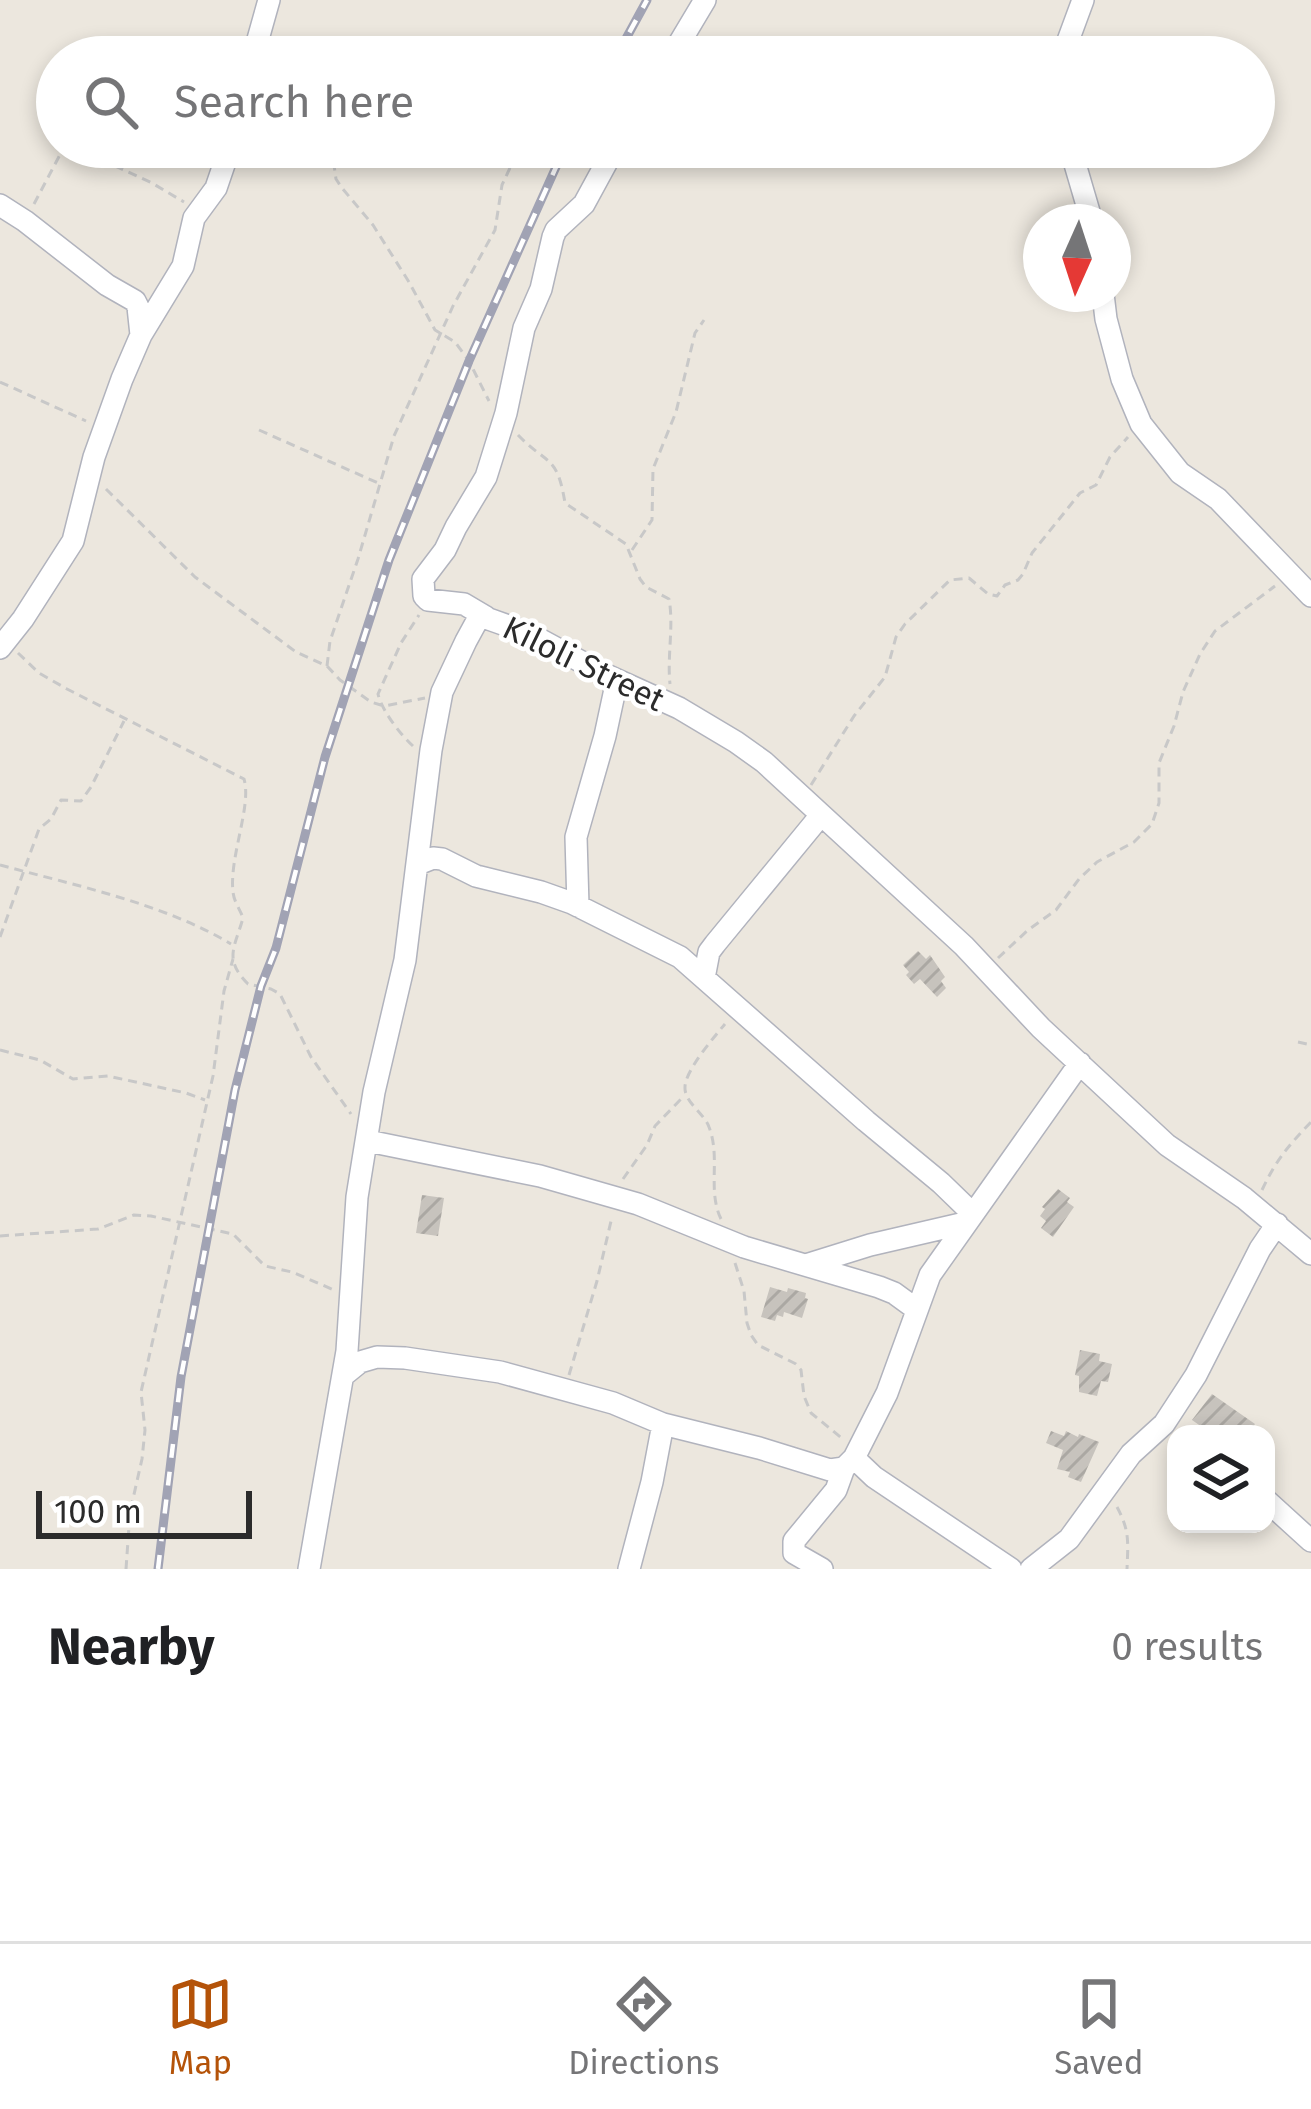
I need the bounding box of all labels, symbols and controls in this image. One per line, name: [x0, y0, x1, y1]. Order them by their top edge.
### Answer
search box: [36, 36, 1275, 168]
icon: search: [78, 69, 144, 135]
text: Search here: [174, 75, 414, 129]
north arrow: [1023, 204, 1131, 312]
street label: Kiloli Street: [496, 608, 671, 720]
map controls: [1167, 1425, 1275, 1533]
button: layers: [1167, 1425, 1275, 1533]
scale bar: [36, 1485, 252, 1538]
text: 100 m: [54, 1492, 142, 1532]
text: Nearby: [48, 1616, 214, 1678]
text: 0 results: [1111, 1624, 1263, 1670]
tab: Map: [167, 1971, 233, 2083]
tab: Directions: [568, 1971, 720, 2083]
tab: Saved: [1054, 1971, 1144, 2083]

